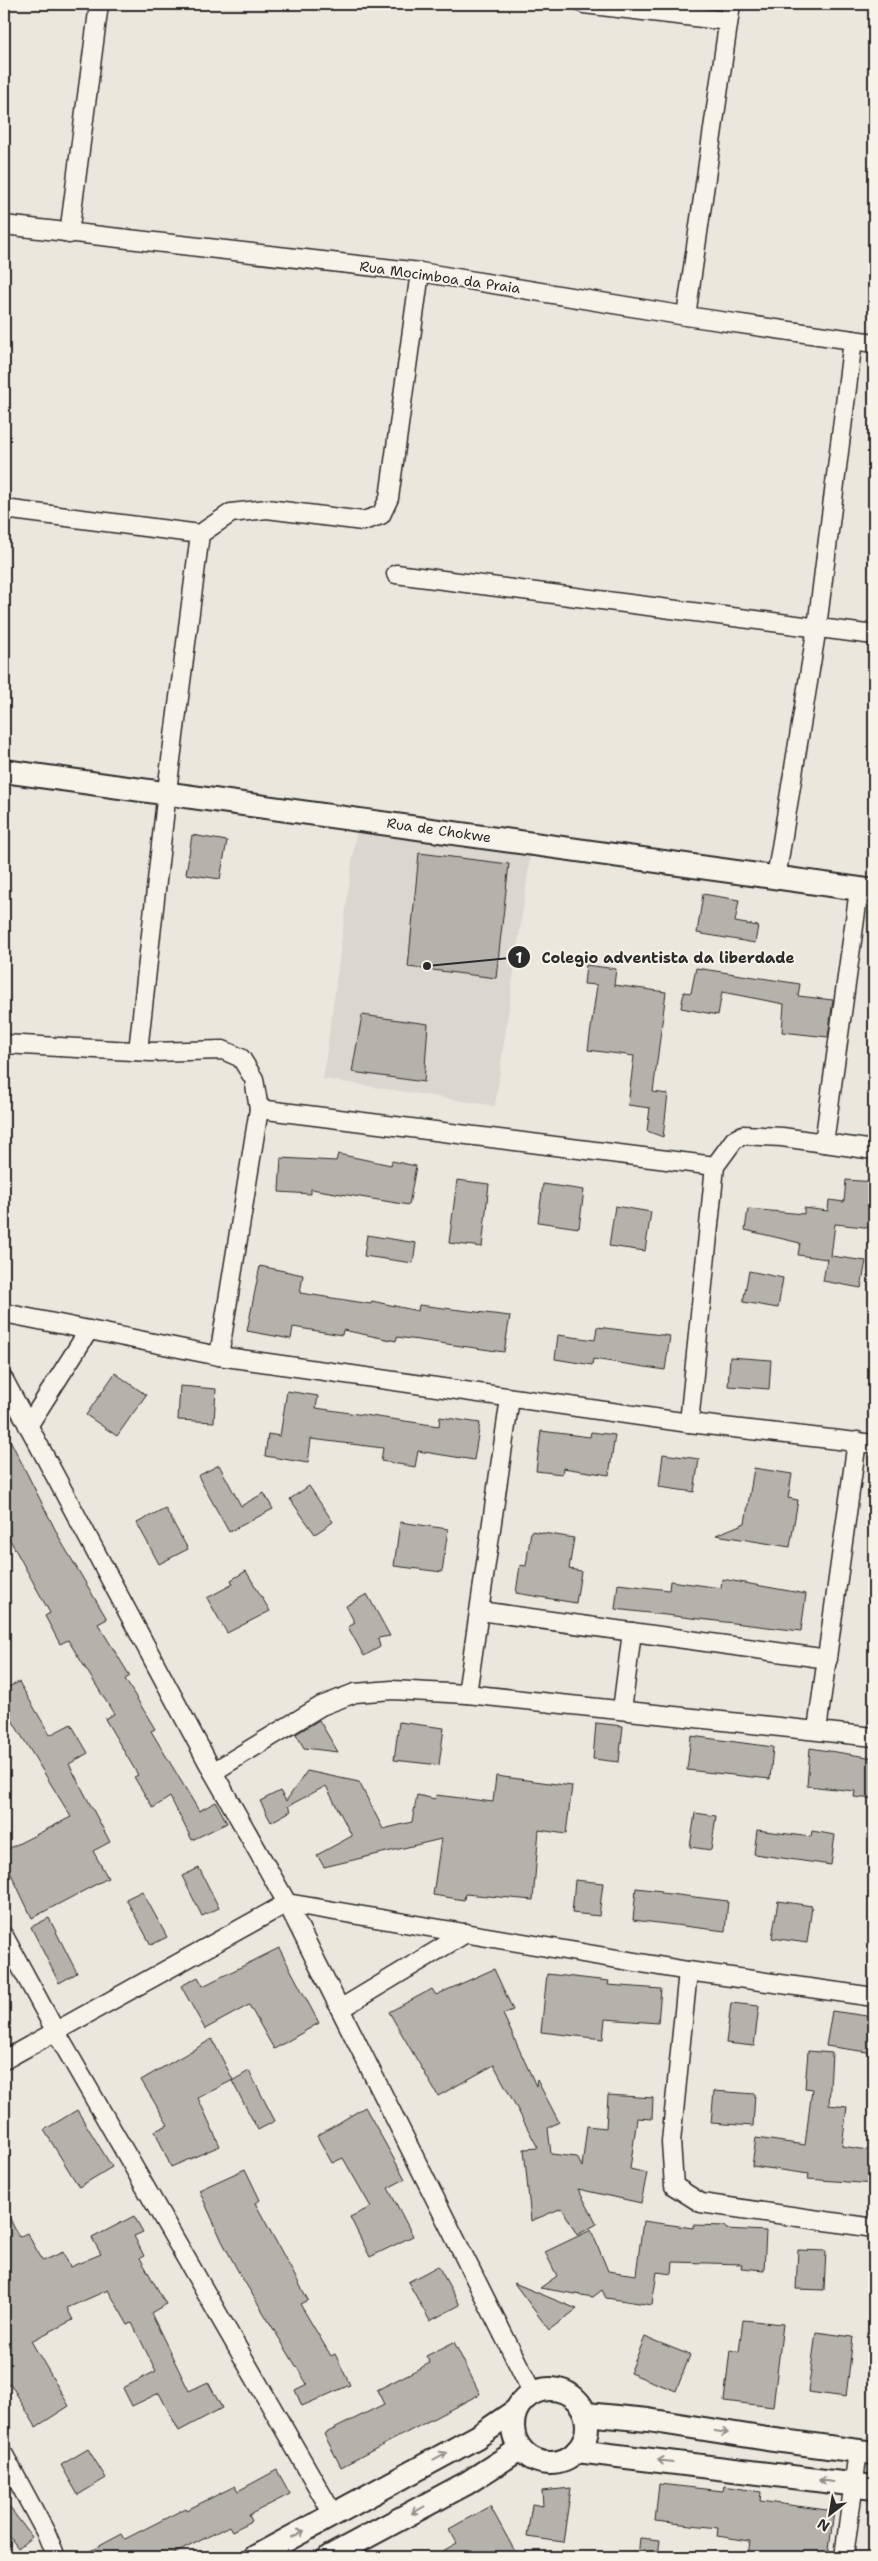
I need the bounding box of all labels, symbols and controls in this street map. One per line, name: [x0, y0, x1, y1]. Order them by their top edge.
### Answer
street label: Rua Mocimboa da Praia: [358, 257, 522, 297]
street label: Rua de Chokwe: [386, 814, 492, 846]
callout: Colegio adventista da liberdade: [506, 942, 804, 972]
text: 1: [516, 948, 523, 968]
text: Colegio adventista da liberdade: [542, 948, 794, 968]
one-way arrow: [712, 2427, 728, 2437]
one-way arrow: [433, 2451, 448, 2461]
one-way arrow: [657, 2456, 673, 2466]
one-way arrow: [818, 2476, 834, 2486]
north arrow: [806, 2488, 856, 2538]
one-way arrow: [411, 2505, 426, 2515]
text: N: [814, 2515, 833, 2536]
one-way arrow: [290, 2528, 304, 2538]

